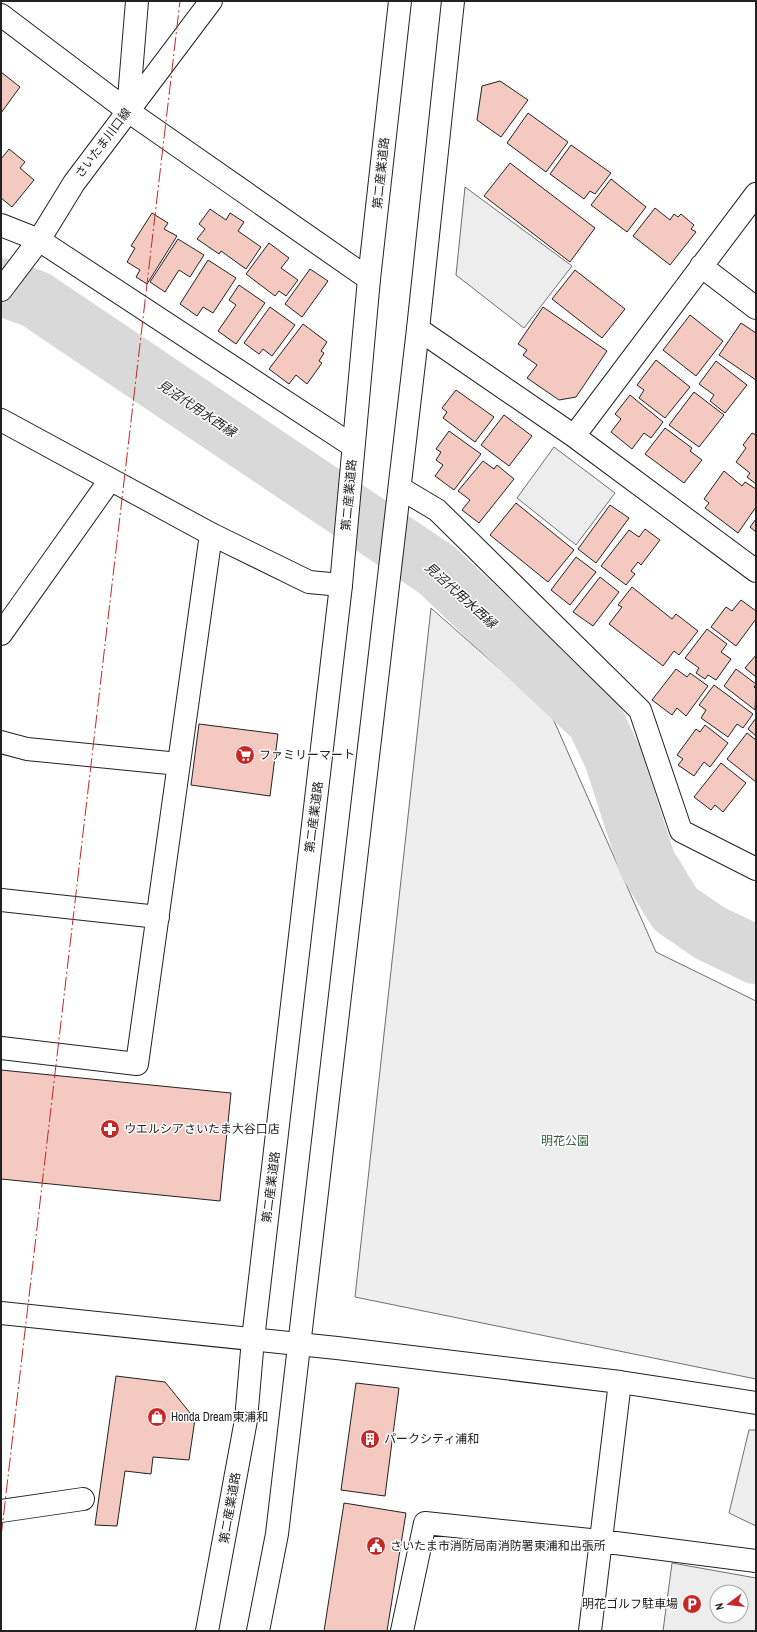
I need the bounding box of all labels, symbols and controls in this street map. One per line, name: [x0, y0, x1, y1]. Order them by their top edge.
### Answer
street label: さいたま川口線: [71, 105, 135, 181]
street label: 第二産業道路: [369, 136, 393, 210]
water label: 見沼代用水西縁: [154, 376, 241, 442]
street label: 第二産業道路: [338, 458, 360, 532]
water label: 見沼代用水西縁: [421, 559, 502, 633]
supermarket icon: ファミリーマート: [234, 744, 256, 766]
place label: ファミリーマート: [259, 747, 355, 763]
street label: 第二産業道路: [302, 780, 326, 854]
pharmacy icon: ウエルシアさいたま大谷口店: [99, 1118, 121, 1140]
place label: ウエルシアさいたま大谷口店: [124, 1121, 280, 1137]
park label: 明花公園: [541, 1133, 589, 1149]
street label: 第二産業道路: [259, 1150, 283, 1224]
shop icon: Honda Dream東浦和: [146, 1406, 168, 1428]
place label: Honda Dream東浦和: [171, 1409, 268, 1425]
building icon: パークシティ浦和: [359, 1428, 381, 1450]
place label: パークシティ浦和: [384, 1431, 479, 1447]
street label: 第二産業道路: [216, 1471, 244, 1545]
public building icon: さいたま市消防局南消防署東浦和出張所: [365, 1535, 387, 1557]
place label: さいたま市消防局南消防署東浦和出張所: [390, 1538, 606, 1554]
north arrow: [709, 1584, 749, 1624]
parking icon: 明花ゴルフ駐車場: [681, 1593, 703, 1615]
place label: 明花ゴルフ駐車場: [582, 1596, 678, 1612]
text: N: [712, 1602, 727, 1612]

